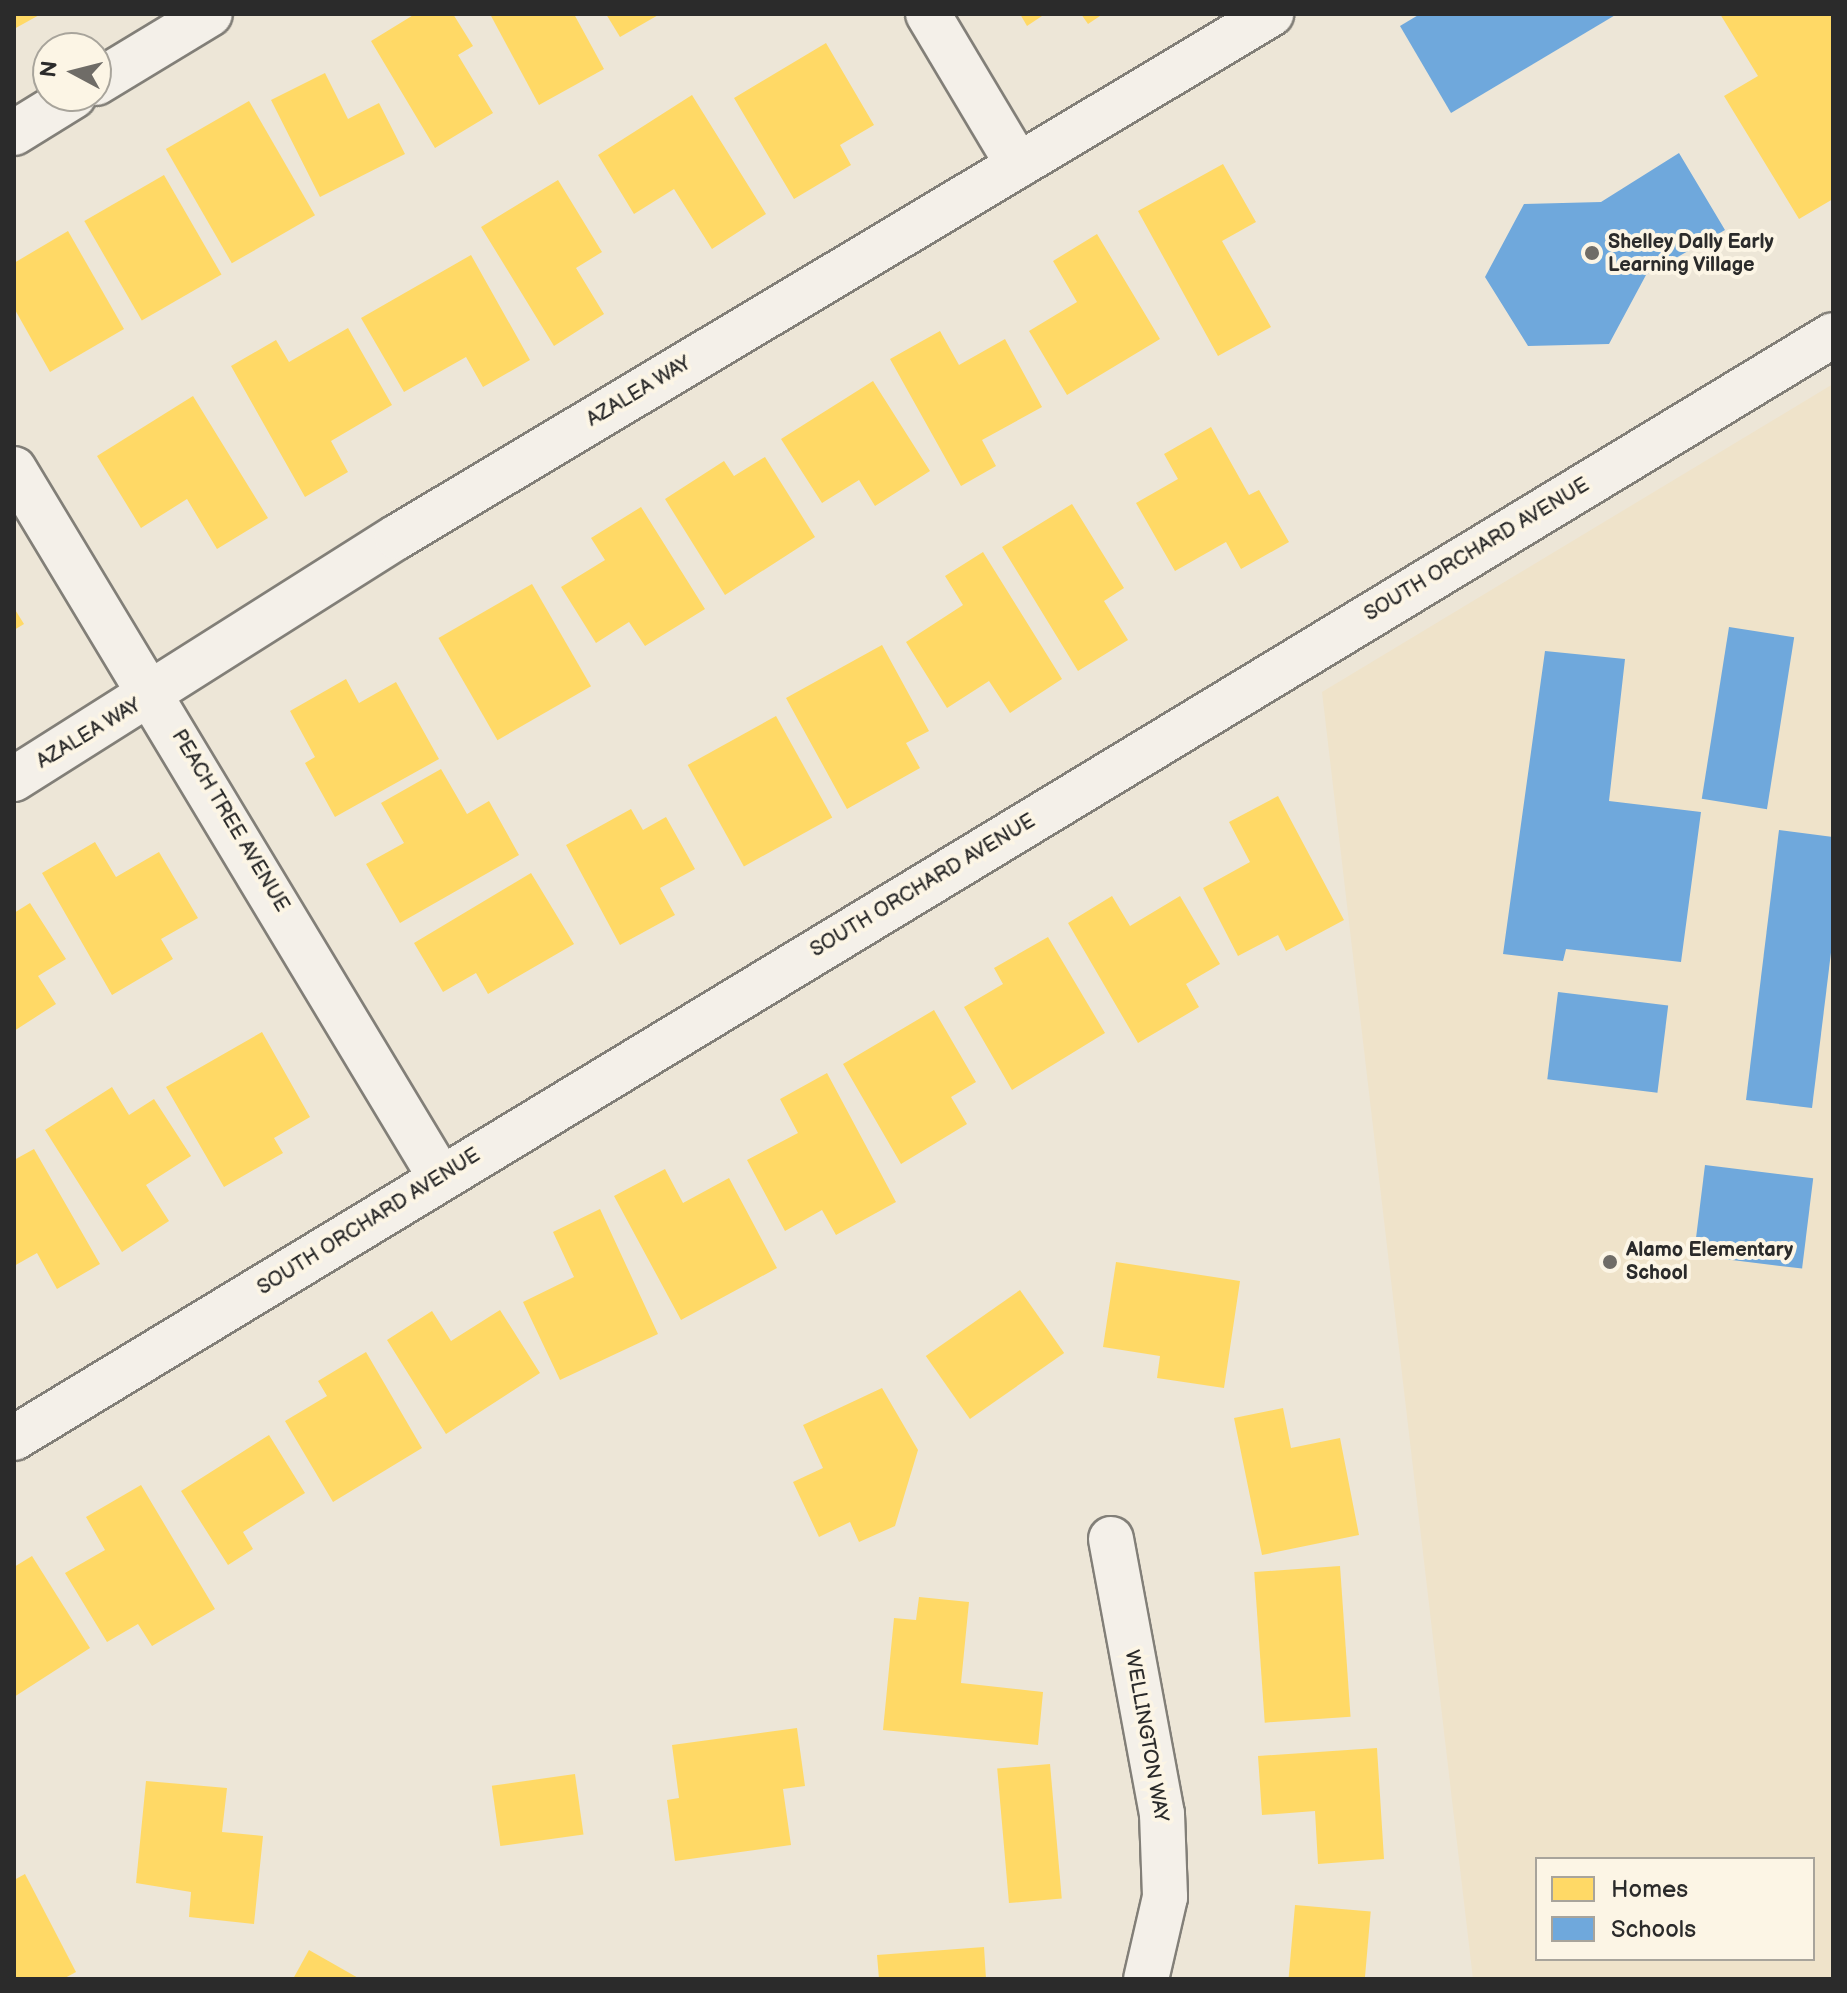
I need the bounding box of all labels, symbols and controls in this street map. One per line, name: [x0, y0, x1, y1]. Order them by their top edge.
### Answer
north arrow: [32, 32, 112, 112]
text: N: [35, 59, 64, 79]
place label: Shelley Dally Early Learning Village: [1608, 230, 1775, 277]
marker: Shelley Dally Early Learning Village: [1583, 244, 1601, 262]
street label: AZALEA WAY: [582, 351, 696, 433]
street label: SOUTH ORCHARD AVENUE: [1360, 473, 1594, 627]
street label: AZALEA WAY: [32, 693, 146, 775]
street label: PEACH TREE AVENUE: [166, 725, 294, 917]
street label: SOUTH ORCHARD AVENUE: [806, 809, 1040, 963]
street label: SOUTH ORCHARD AVENUE: [253, 1144, 485, 1300]
place label: Alamo Elementary School: [1626, 1238, 1793, 1285]
marker: Alamo Elementary School: [1601, 1253, 1619, 1271]
street label: WELLINGTON WAY: [1119, 1648, 1173, 1824]
legend: [1535, 1857, 1815, 1961]
text: Homes: [1611, 1875, 1688, 1904]
text: Schools: [1611, 1915, 1696, 1944]

